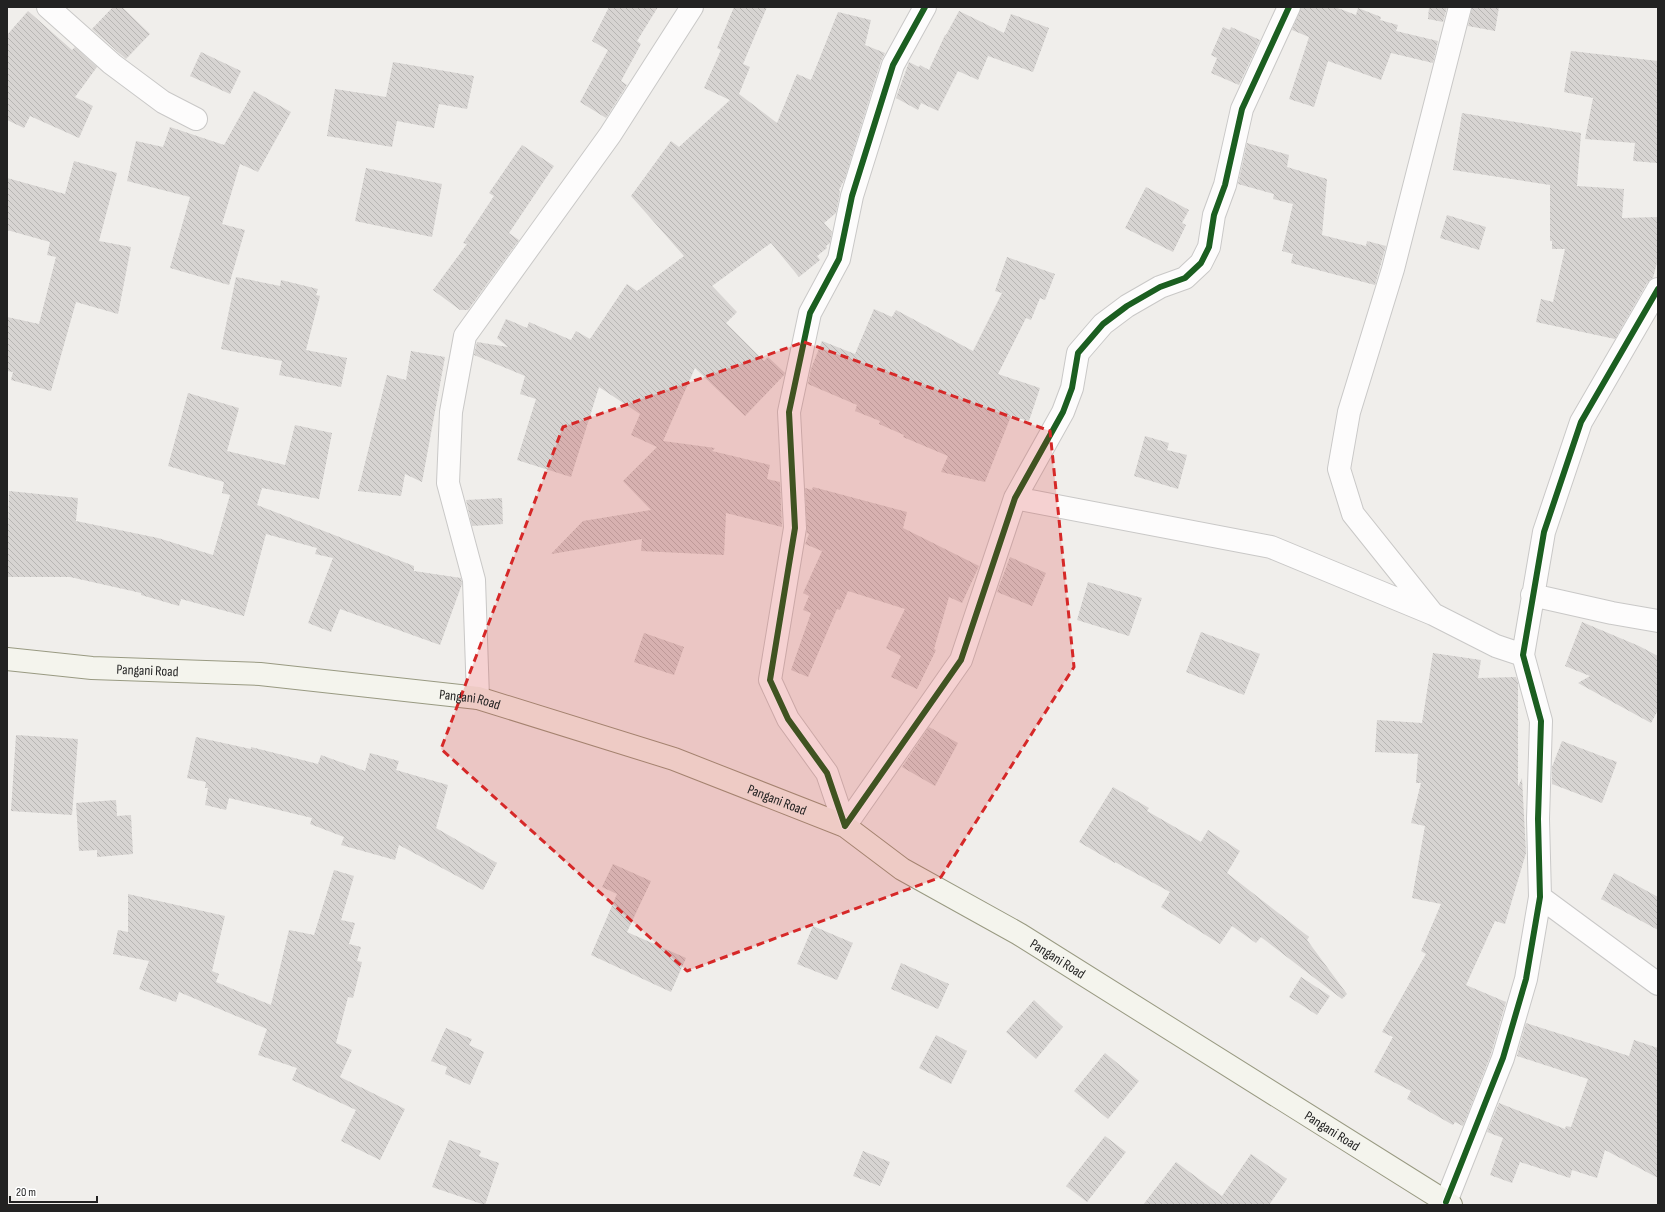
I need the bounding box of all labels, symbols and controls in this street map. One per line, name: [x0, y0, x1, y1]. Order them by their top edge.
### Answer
street label: Pangani Road: [116, 660, 179, 680]
street label: Pangani Road: [438, 685, 503, 713]
street label: Pangani Road: [745, 780, 809, 819]
street label: Pangani Road: [1027, 935, 1089, 982]
street label: Pangani Road: [1302, 1107, 1363, 1154]
scale bar: [10, 1178, 97, 1204]
text: 20 m: [16, 1185, 36, 1200]

